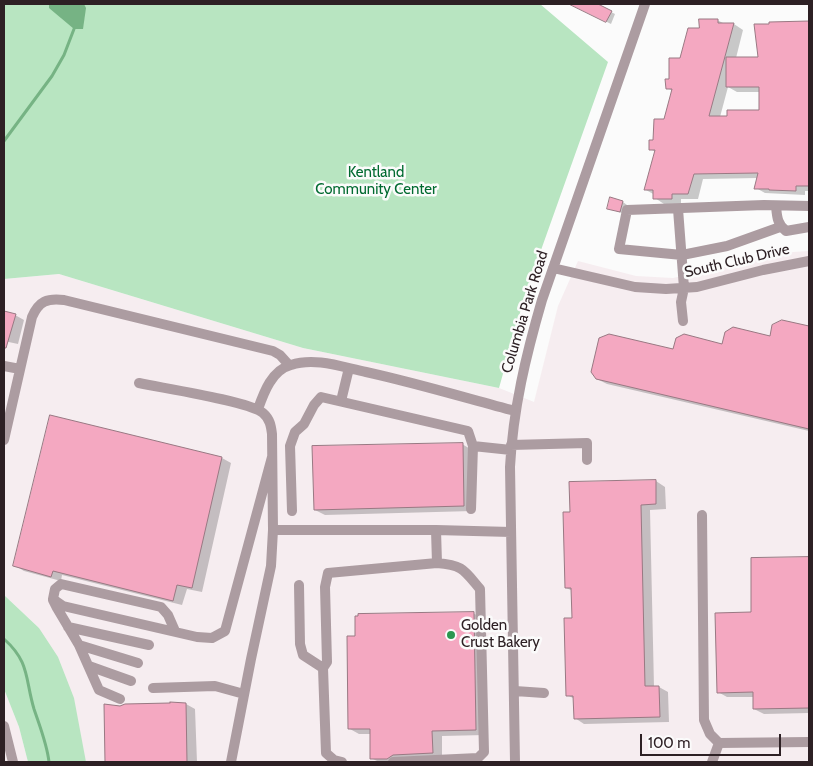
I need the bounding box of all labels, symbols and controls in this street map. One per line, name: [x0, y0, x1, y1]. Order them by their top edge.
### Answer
park label: Kentland Community Center: [315, 164, 437, 199]
street label: South Club Drive: [683, 240, 791, 282]
street label: Columbia Park Road: [498, 249, 552, 375]
place label: Golden Crust Bakery: [461, 617, 540, 652]
marker: Golden Crust Bakery: [445, 629, 457, 641]
scale bar: [643, 724, 784, 756]
text: 100 m: [648, 734, 690, 752]

